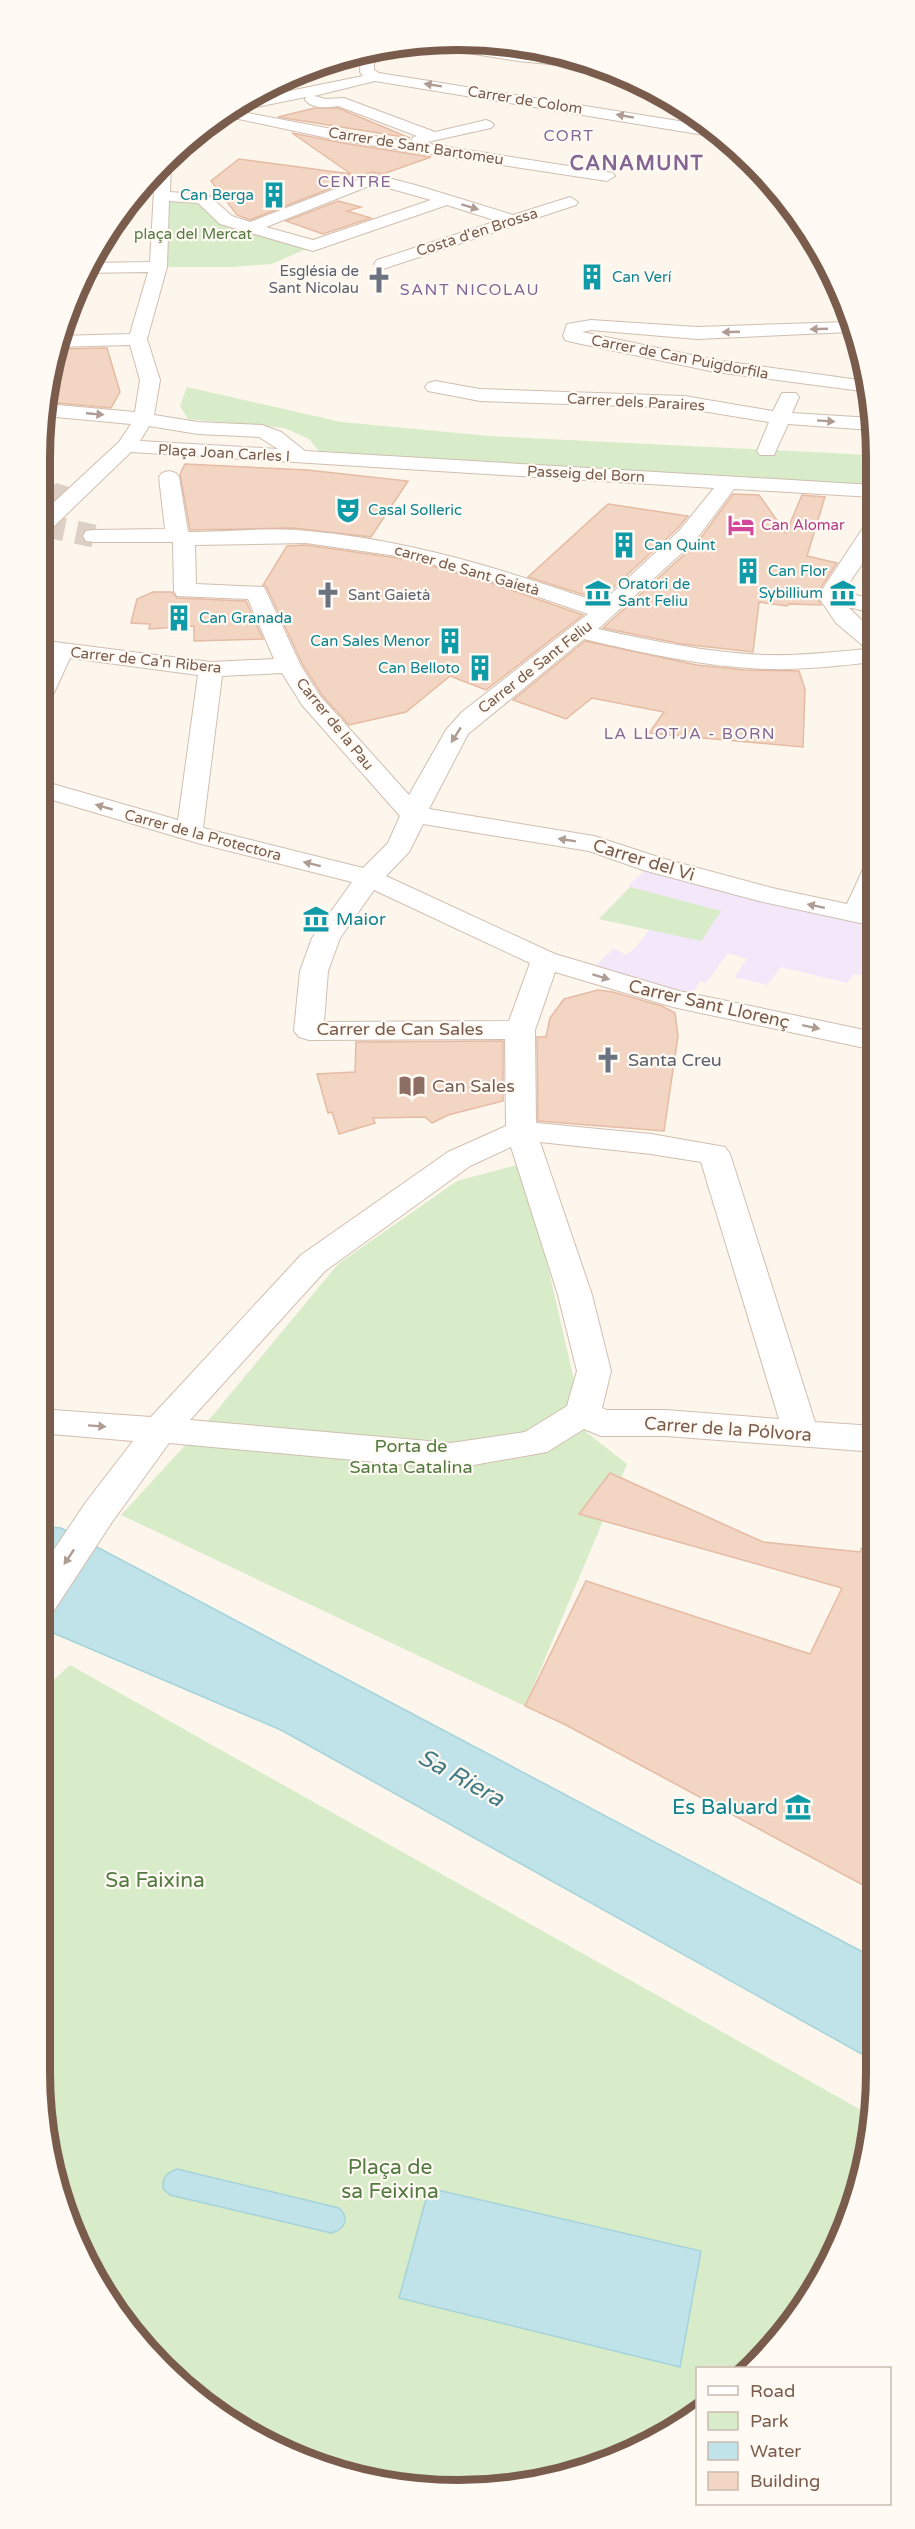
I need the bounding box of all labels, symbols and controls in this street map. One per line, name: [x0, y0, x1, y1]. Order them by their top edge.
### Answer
one-way arrow: [423, 81, 442, 90]
street label: Carrer de Colom: [466, 82, 584, 118]
one-way arrow: [616, 112, 635, 121]
street label: Carrer de Sant Bartomeu: [327, 123, 505, 169]
district label: CORT: [544, 126, 594, 146]
district label: CANAMUNT: [570, 152, 704, 176]
district label: CENTRE: [318, 172, 392, 192]
building icon: Can Berga: [259, 180, 289, 210]
place label: Can Berga: [180, 186, 254, 204]
one-way arrow: [461, 203, 479, 212]
street label: Costa d'en Brossa: [414, 204, 540, 260]
park label: plaça del Mercat: [134, 225, 252, 243]
place label: Església de Sant Nicolau: [269, 262, 359, 297]
building icon: Can Verí: [577, 262, 607, 292]
church icon: Església de Sant Nicolau: [364, 265, 394, 295]
place label: Can Verí: [612, 268, 672, 286]
district label: SANT NICOLAU: [400, 280, 540, 300]
one-way arrow: [810, 324, 829, 333]
one-way arrow: [721, 327, 740, 336]
street label: Carrer de Can Puigdorfila: [590, 331, 770, 383]
street label: Carrer dels Paraires: [566, 389, 706, 415]
one-way arrow: [85, 410, 104, 419]
one-way arrow: [817, 416, 836, 425]
street label: Plaça Joan Carles I: [157, 441, 291, 465]
street label: Passeig del Born: [527, 462, 645, 486]
theatre icon: Casal Solleric: [333, 495, 363, 525]
place label: Casal Solleric: [368, 501, 462, 519]
hotel icon: Can Alomar: [726, 510, 756, 540]
place label: Can Alomar: [761, 516, 845, 534]
building icon: Can Quint: [609, 530, 639, 560]
place label: Can Quint: [644, 536, 716, 554]
street label: carrer de Sant Gaietà: [392, 541, 542, 599]
building icon: Can Flor: [733, 556, 763, 586]
place label: Can Flor: [768, 562, 828, 580]
place label: Oratori de Sant Feliu: [618, 575, 690, 610]
museum icon: Oratori de Sant Feliu: [583, 578, 613, 608]
museum icon: Sybillium: [828, 578, 858, 608]
church icon: Sant Gaietà: [313, 580, 343, 610]
place label: Sybillium: [759, 584, 823, 602]
place label: Sant Gaietà: [348, 586, 430, 604]
building icon: Can Granada: [164, 603, 194, 633]
place label: Can Granada: [199, 609, 292, 627]
street label: Carrer de Sant Feliu: [474, 617, 596, 717]
building icon: Can Sales Menor: [435, 626, 465, 656]
place label: Can Sales Menor: [310, 632, 430, 650]
street label: Carrer de Ca'n Ribera: [70, 643, 222, 677]
building icon: Can Belloto: [465, 653, 495, 683]
place label: Can Belloto: [378, 659, 460, 677]
street label: Carrer de la Pau: [292, 674, 378, 774]
district label: LA LLOTJA - BORN: [604, 724, 776, 744]
one-way arrow: [451, 727, 462, 743]
one-way arrow: [94, 802, 112, 811]
street label: Carrer de la Protectora: [123, 805, 283, 865]
street label: Carrer del Vi: [590, 834, 698, 886]
one-way arrow: [558, 835, 577, 844]
one-way arrow: [303, 858, 321, 868]
one-way arrow: [807, 900, 826, 910]
museum icon: Maior: [301, 904, 331, 934]
place label: Maior: [336, 908, 386, 930]
one-way arrow: [592, 973, 610, 982]
street label: Carrer Sant Llorenç: [626, 975, 792, 1033]
street label: Carrer de Can Sales: [317, 1018, 483, 1040]
one-way arrow: [802, 1023, 821, 1033]
church icon: Santa Creu: [593, 1045, 623, 1075]
place label: Santa Creu: [628, 1049, 722, 1071]
library icon: Can Sales: [397, 1071, 427, 1101]
place label: Can Sales: [432, 1075, 515, 1097]
street label: Carrer de la Pólvora: [643, 1412, 813, 1446]
one-way arrow: [88, 1421, 107, 1430]
park label: Porta de Santa Catalina: [349, 1435, 473, 1478]
one-way arrow: [63, 1548, 75, 1564]
water label: Sa Riera: [413, 1743, 510, 1814]
museum icon: Es Baluard: [783, 1792, 813, 1822]
place label: Es Baluard: [672, 1795, 778, 1820]
park label: Sa Faixina: [105, 1868, 205, 1893]
park label: Plaça de sa Feixina: [341, 2155, 439, 2204]
legend: [696, 2367, 891, 2505]
text: Road: [750, 2380, 795, 2402]
text: Park: [750, 2410, 789, 2432]
text: Water: [750, 2440, 801, 2462]
text: Building: [750, 2470, 820, 2492]

